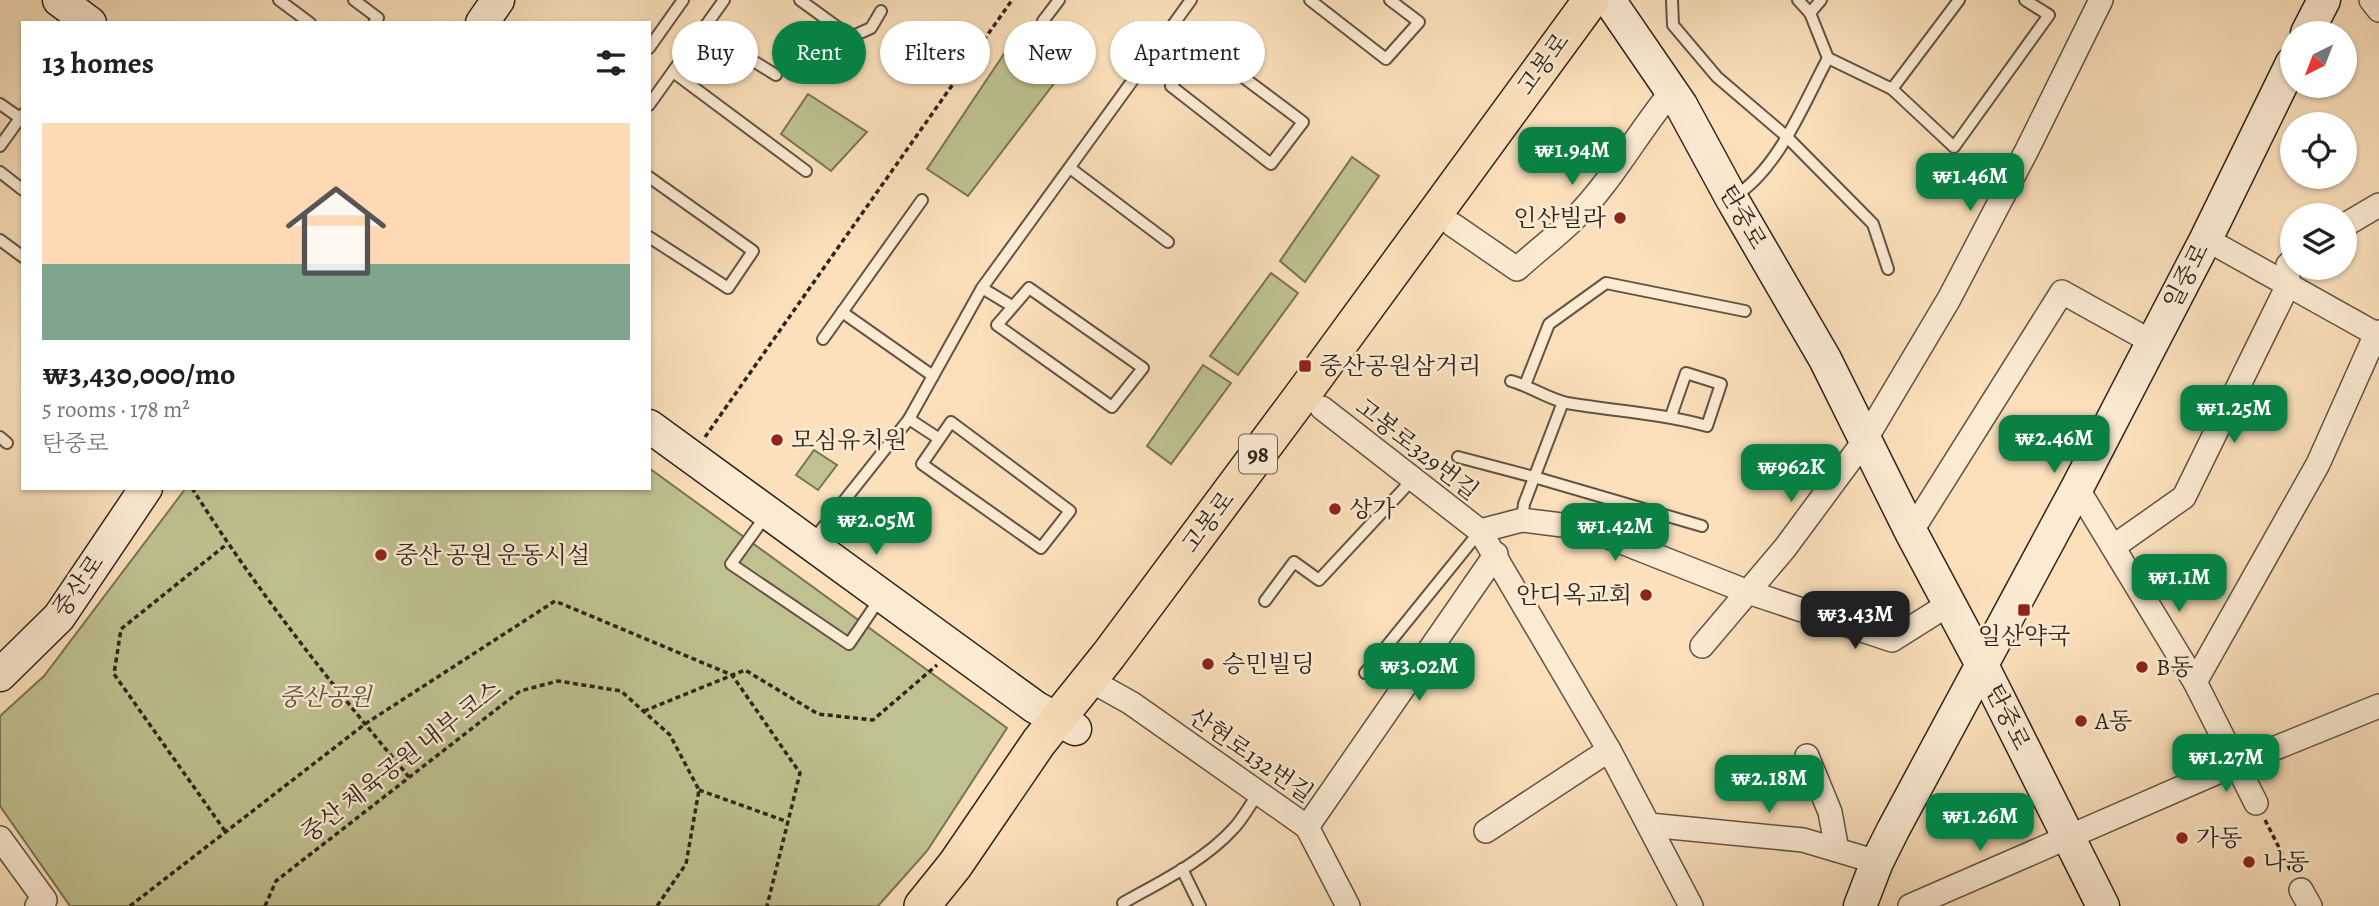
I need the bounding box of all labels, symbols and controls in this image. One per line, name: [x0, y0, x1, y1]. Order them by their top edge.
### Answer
chip: Buy: [672, 21, 758, 84]
chip: Rent: [772, 21, 866, 84]
chip: Filters: [880, 21, 990, 84]
chip: New: [1004, 21, 1096, 84]
chip: Apartment: [1110, 21, 1265, 84]
north arrow: [2280, 21, 2357, 98]
map controls: [2280, 21, 2357, 280]
street label: 고봉로: [1510, 26, 1576, 102]
text: 13 homes: [42, 43, 154, 83]
icon: filters: [592, 44, 630, 82]
button: locate: [2280, 112, 2357, 189]
pin: ₩1.94M: [1515, 128, 1629, 187]
text: ₩1.94M: [1534, 134, 1610, 165]
pin: ₩1.46M: [1913, 154, 2027, 213]
text: ₩1.46M: [1932, 160, 2008, 191]
icon: home: [273, 168, 399, 294]
street label: 탄중로: [1712, 179, 1774, 255]
place label: 인산빌라: [1513, 202, 1607, 234]
button: layers: [2280, 203, 2357, 280]
marker: 인산빌라: [1612, 210, 1628, 226]
street label: 일중로: [2156, 238, 2216, 314]
place label: 중산공원삼거리: [1319, 350, 1481, 382]
text: ₩3,430,000/mo: [42, 354, 236, 394]
marker: 중산공원삼거리: [1297, 358, 1313, 374]
pin: ₩1.25M: [2177, 386, 2291, 445]
street label: 고봉로329번길: [1349, 391, 1485, 507]
text: ₩1.25M: [2196, 392, 2272, 423]
text: 5 rooms · 178 m²: [42, 394, 190, 425]
pin: ₩2.46M: [1997, 416, 2111, 475]
text: ₩2.46M: [2015, 422, 2093, 453]
place label: 모심유치원: [791, 424, 907, 456]
text: 탄중로: [42, 428, 109, 459]
marker: 모심유치원: [769, 432, 785, 448]
road number: 98: [1239, 435, 1277, 474]
pin: ₩962K: [1742, 444, 1840, 504]
text: ₩962K: [1757, 451, 1825, 482]
street label: 고봉로: [1174, 485, 1242, 559]
place label: 상가: [1349, 493, 1395, 525]
pin: ₩2.05M: [819, 498, 933, 557]
marker: 상가: [1327, 501, 1343, 517]
text: ₩2.05M: [837, 504, 915, 535]
pin: ₩1.42M: [1558, 504, 1672, 563]
text: ₩1.42M: [1577, 510, 1653, 541]
place label: 중산 공원 운동시설: [395, 539, 590, 571]
marker: 중산 공원 운동시설: [373, 547, 389, 563]
street label: 중산로: [45, 548, 111, 624]
pin: ₩1.1M: [2130, 554, 2228, 614]
text: ₩1.1M: [2148, 561, 2210, 592]
place label: 안디옥교회: [1516, 579, 1632, 611]
marker: 안디옥교회: [1638, 587, 1654, 603]
pin: ₩3.43M: [1798, 592, 1912, 651]
text: ₩3.43M: [1817, 598, 1893, 629]
marker: 일산약국: [2016, 602, 2032, 618]
place label: 일산약국: [1978, 620, 2070, 652]
pin: ₩3.02M: [1362, 644, 1476, 703]
place label: 승민빌딩: [1222, 648, 1315, 680]
text: ₩3.02M: [1380, 650, 1458, 681]
place label: B동: [2156, 651, 2194, 683]
marker: 승민빌딩: [1200, 656, 1216, 672]
marker: B동: [2134, 659, 2150, 675]
street label: 중산 체육공원 내부 코스: [294, 673, 508, 849]
street label: 탄중로: [1978, 679, 2038, 755]
park label: 중산공원: [279, 681, 373, 713]
street label: 산현로132번길: [1182, 700, 1320, 810]
place label: A동: [2094, 705, 2132, 737]
marker: A동: [2073, 713, 2089, 729]
pin: ₩1.27M: [2169, 734, 2283, 794]
text: ₩1.27M: [2188, 741, 2264, 772]
pin: ₩2.18M: [1712, 756, 1826, 815]
text: ₩2.18M: [1731, 762, 1807, 793]
pin: ₩1.26M: [1923, 794, 2037, 853]
text: ₩1.26M: [1942, 800, 2018, 831]
place label: 가동: [2196, 822, 2242, 854]
marker: 가동: [2174, 830, 2190, 846]
place label: 나동: [2263, 846, 2309, 878]
marker: 나동: [2241, 854, 2257, 870]

